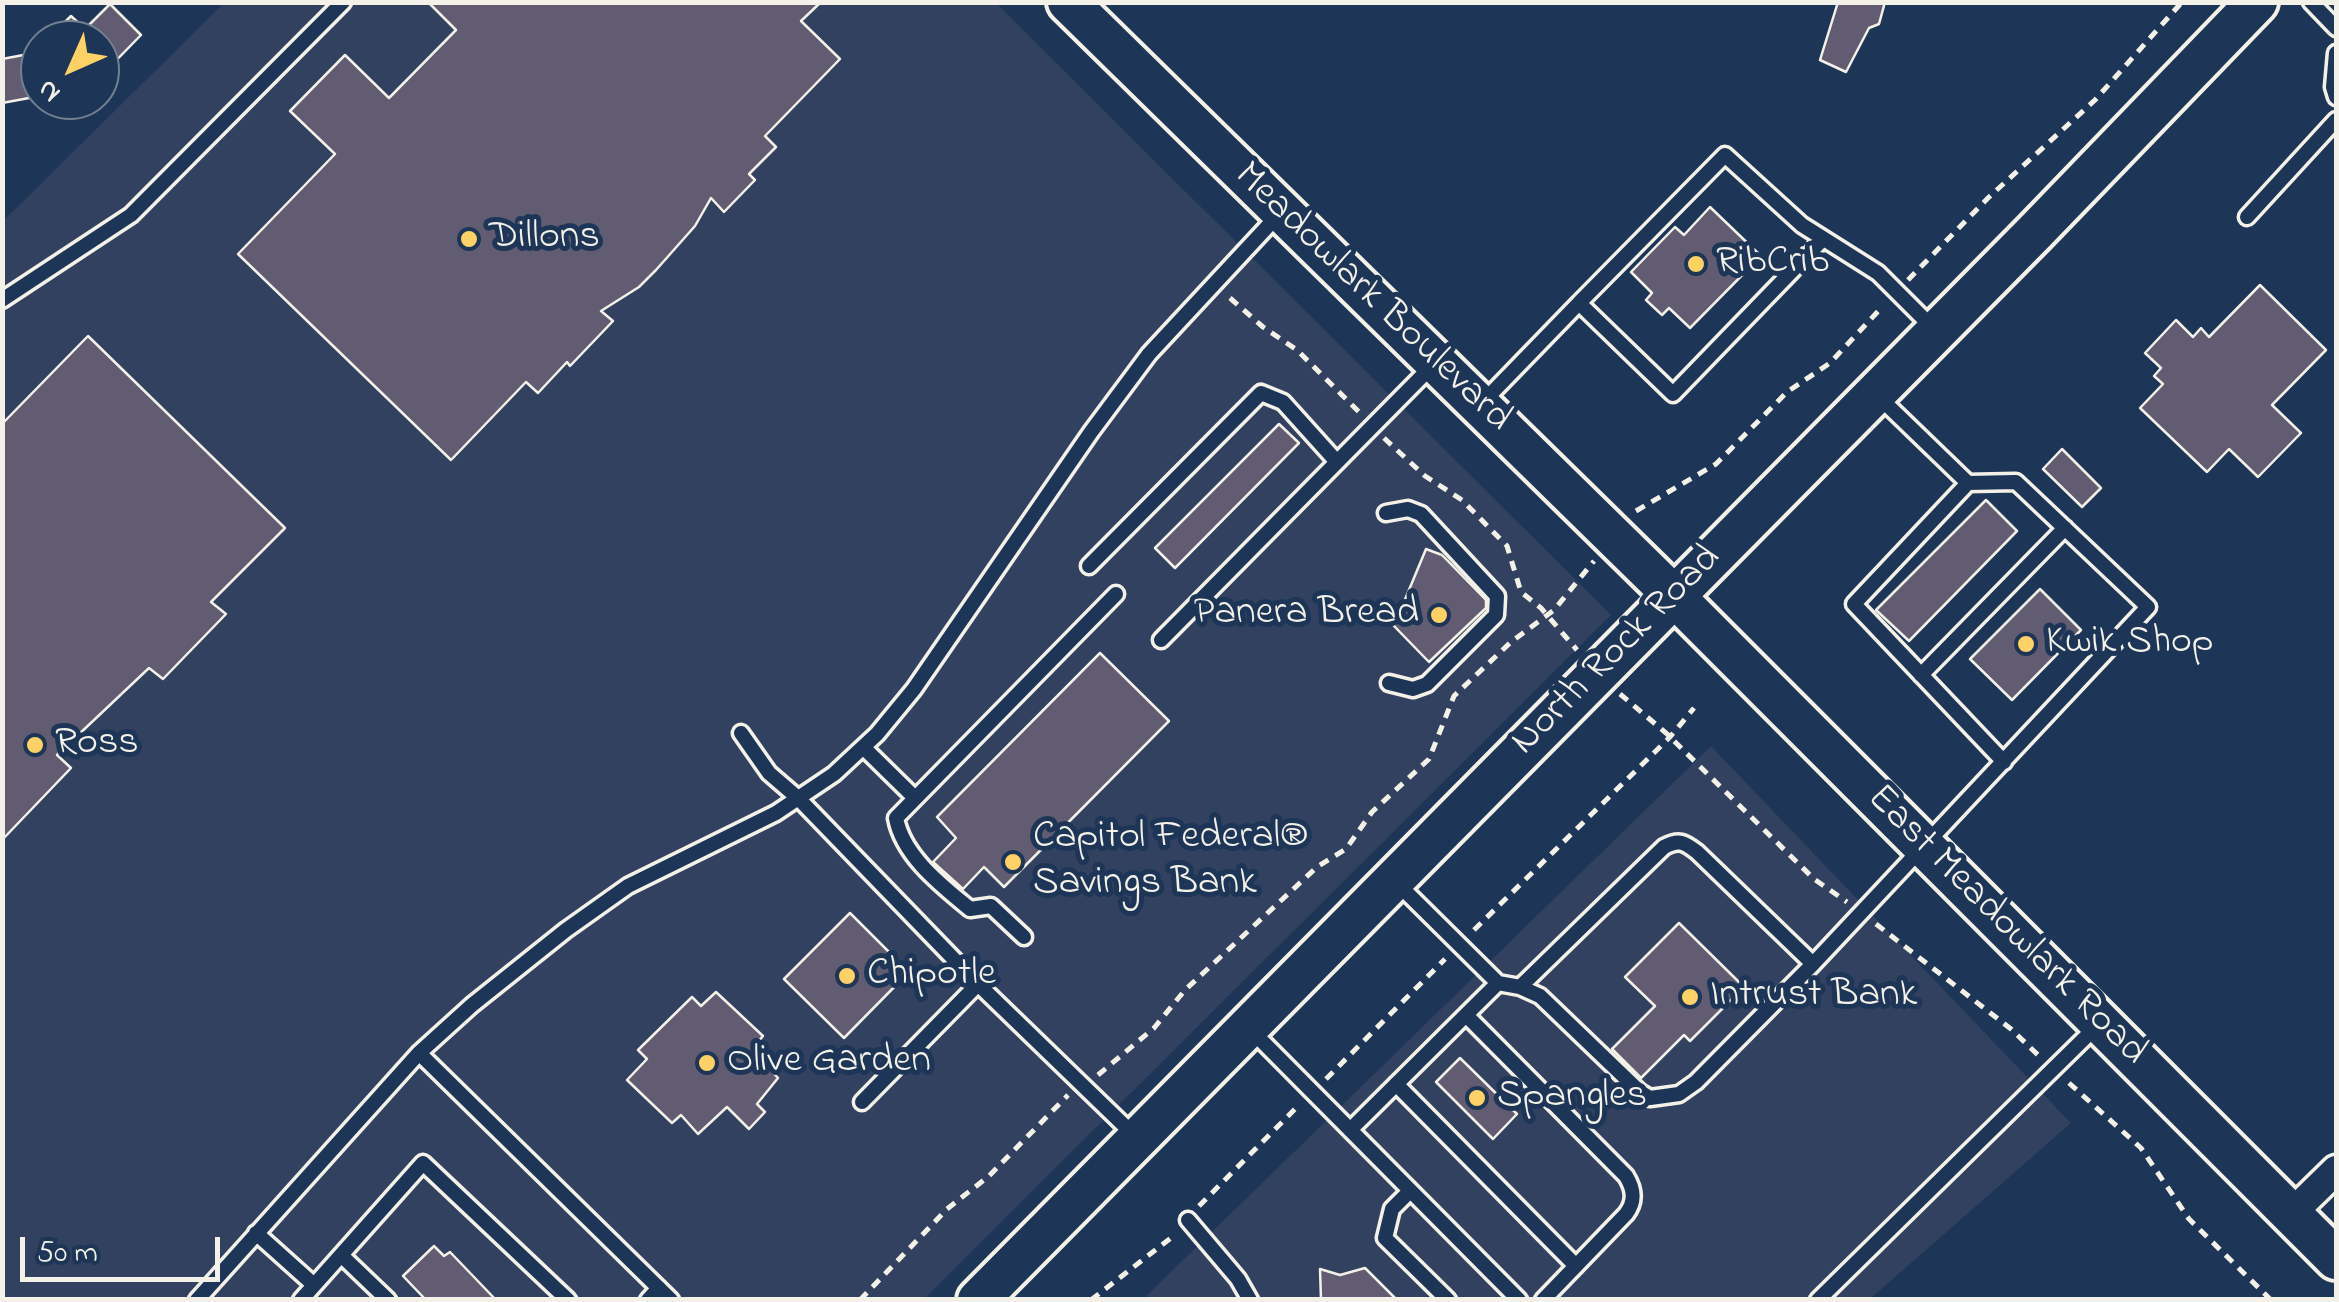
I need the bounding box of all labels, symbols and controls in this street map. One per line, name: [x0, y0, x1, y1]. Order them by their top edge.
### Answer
north arrow: [20, 20, 120, 120]
text: N: [29, 69, 71, 111]
street label: Meadowlark Boulevard: [1222, 154, 1520, 444]
place label: Dillons: [489, 215, 600, 263]
marker: Dillons: [458, 228, 480, 250]
place label: RibCrib: [1716, 240, 1829, 288]
marker: RibCrib: [1685, 253, 1707, 275]
street label: North Rock Road: [1503, 537, 1733, 767]
place label: Panera Bread: [1194, 591, 1419, 639]
marker: Panera Bread: [1428, 604, 1450, 626]
place label: Kwik Shop: [2046, 620, 2214, 668]
marker: Kwik Shop: [2015, 633, 2037, 655]
place label: Ross: [55, 721, 139, 769]
marker: Ross: [24, 734, 46, 756]
street label: East Meadowlark Road: [1855, 777, 2155, 1077]
place label: Capitol Federal® Savings Bank: [1033, 815, 1309, 909]
marker: Capitol Federal® Savings Bank: [1002, 851, 1024, 873]
place label: Chipotle: [867, 952, 996, 1000]
marker: Chipotle: [836, 965, 858, 987]
place label: Intrust Bank: [1710, 973, 1917, 1021]
marker: Intrust Bank: [1679, 986, 1701, 1008]
place label: Olive Garden: [727, 1039, 931, 1087]
marker: Olive Garden: [696, 1052, 718, 1074]
place label: Spangles: [1497, 1074, 1647, 1122]
marker: Spangles: [1466, 1087, 1488, 1109]
scale bar: [25, 1217, 225, 1279]
text: 50 m: [37, 1232, 98, 1276]

